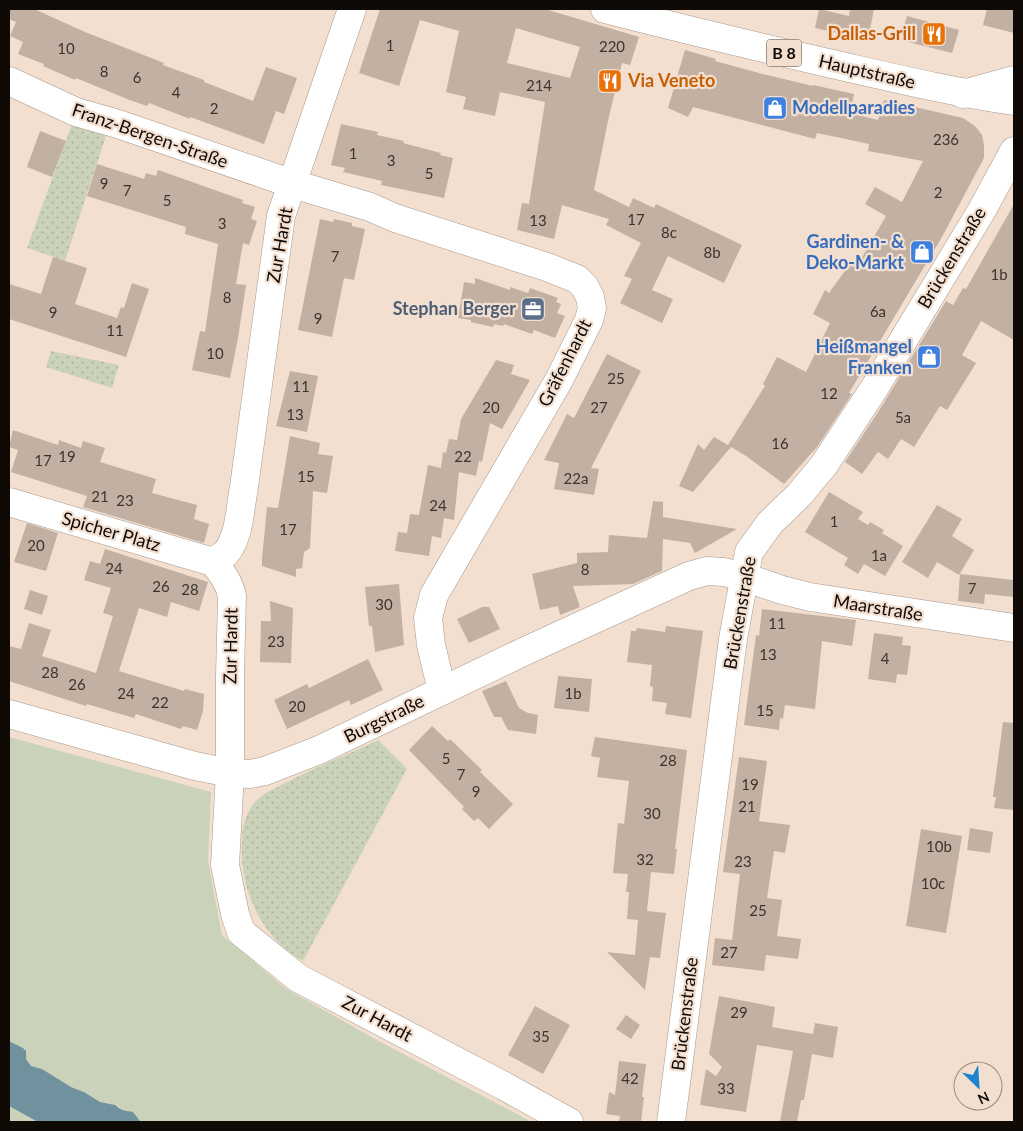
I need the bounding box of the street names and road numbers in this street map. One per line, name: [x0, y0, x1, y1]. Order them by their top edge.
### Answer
road number: B 8: [766, 40, 802, 66]
street label: Hauptstraße: [817, 49, 918, 93]
street label: Franz-Bergen-Straße: [69, 98, 231, 172]
street label: Brückenstraße: [912, 203, 990, 312]
street label: Zur Hardt: [262, 205, 297, 284]
street label: Gräfenhardt: [533, 315, 596, 410]
street label: Spicher Platz: [60, 506, 163, 556]
street label: Brückenstraße: [718, 555, 760, 671]
street label: Maarstraße: [832, 589, 925, 625]
street label: Zur Hardt: [218, 607, 242, 684]
street label: Burgstraße: [340, 689, 427, 747]
street label: Brückenstraße: [666, 956, 702, 1072]
street label: Zur Hardt: [339, 990, 417, 1046]

